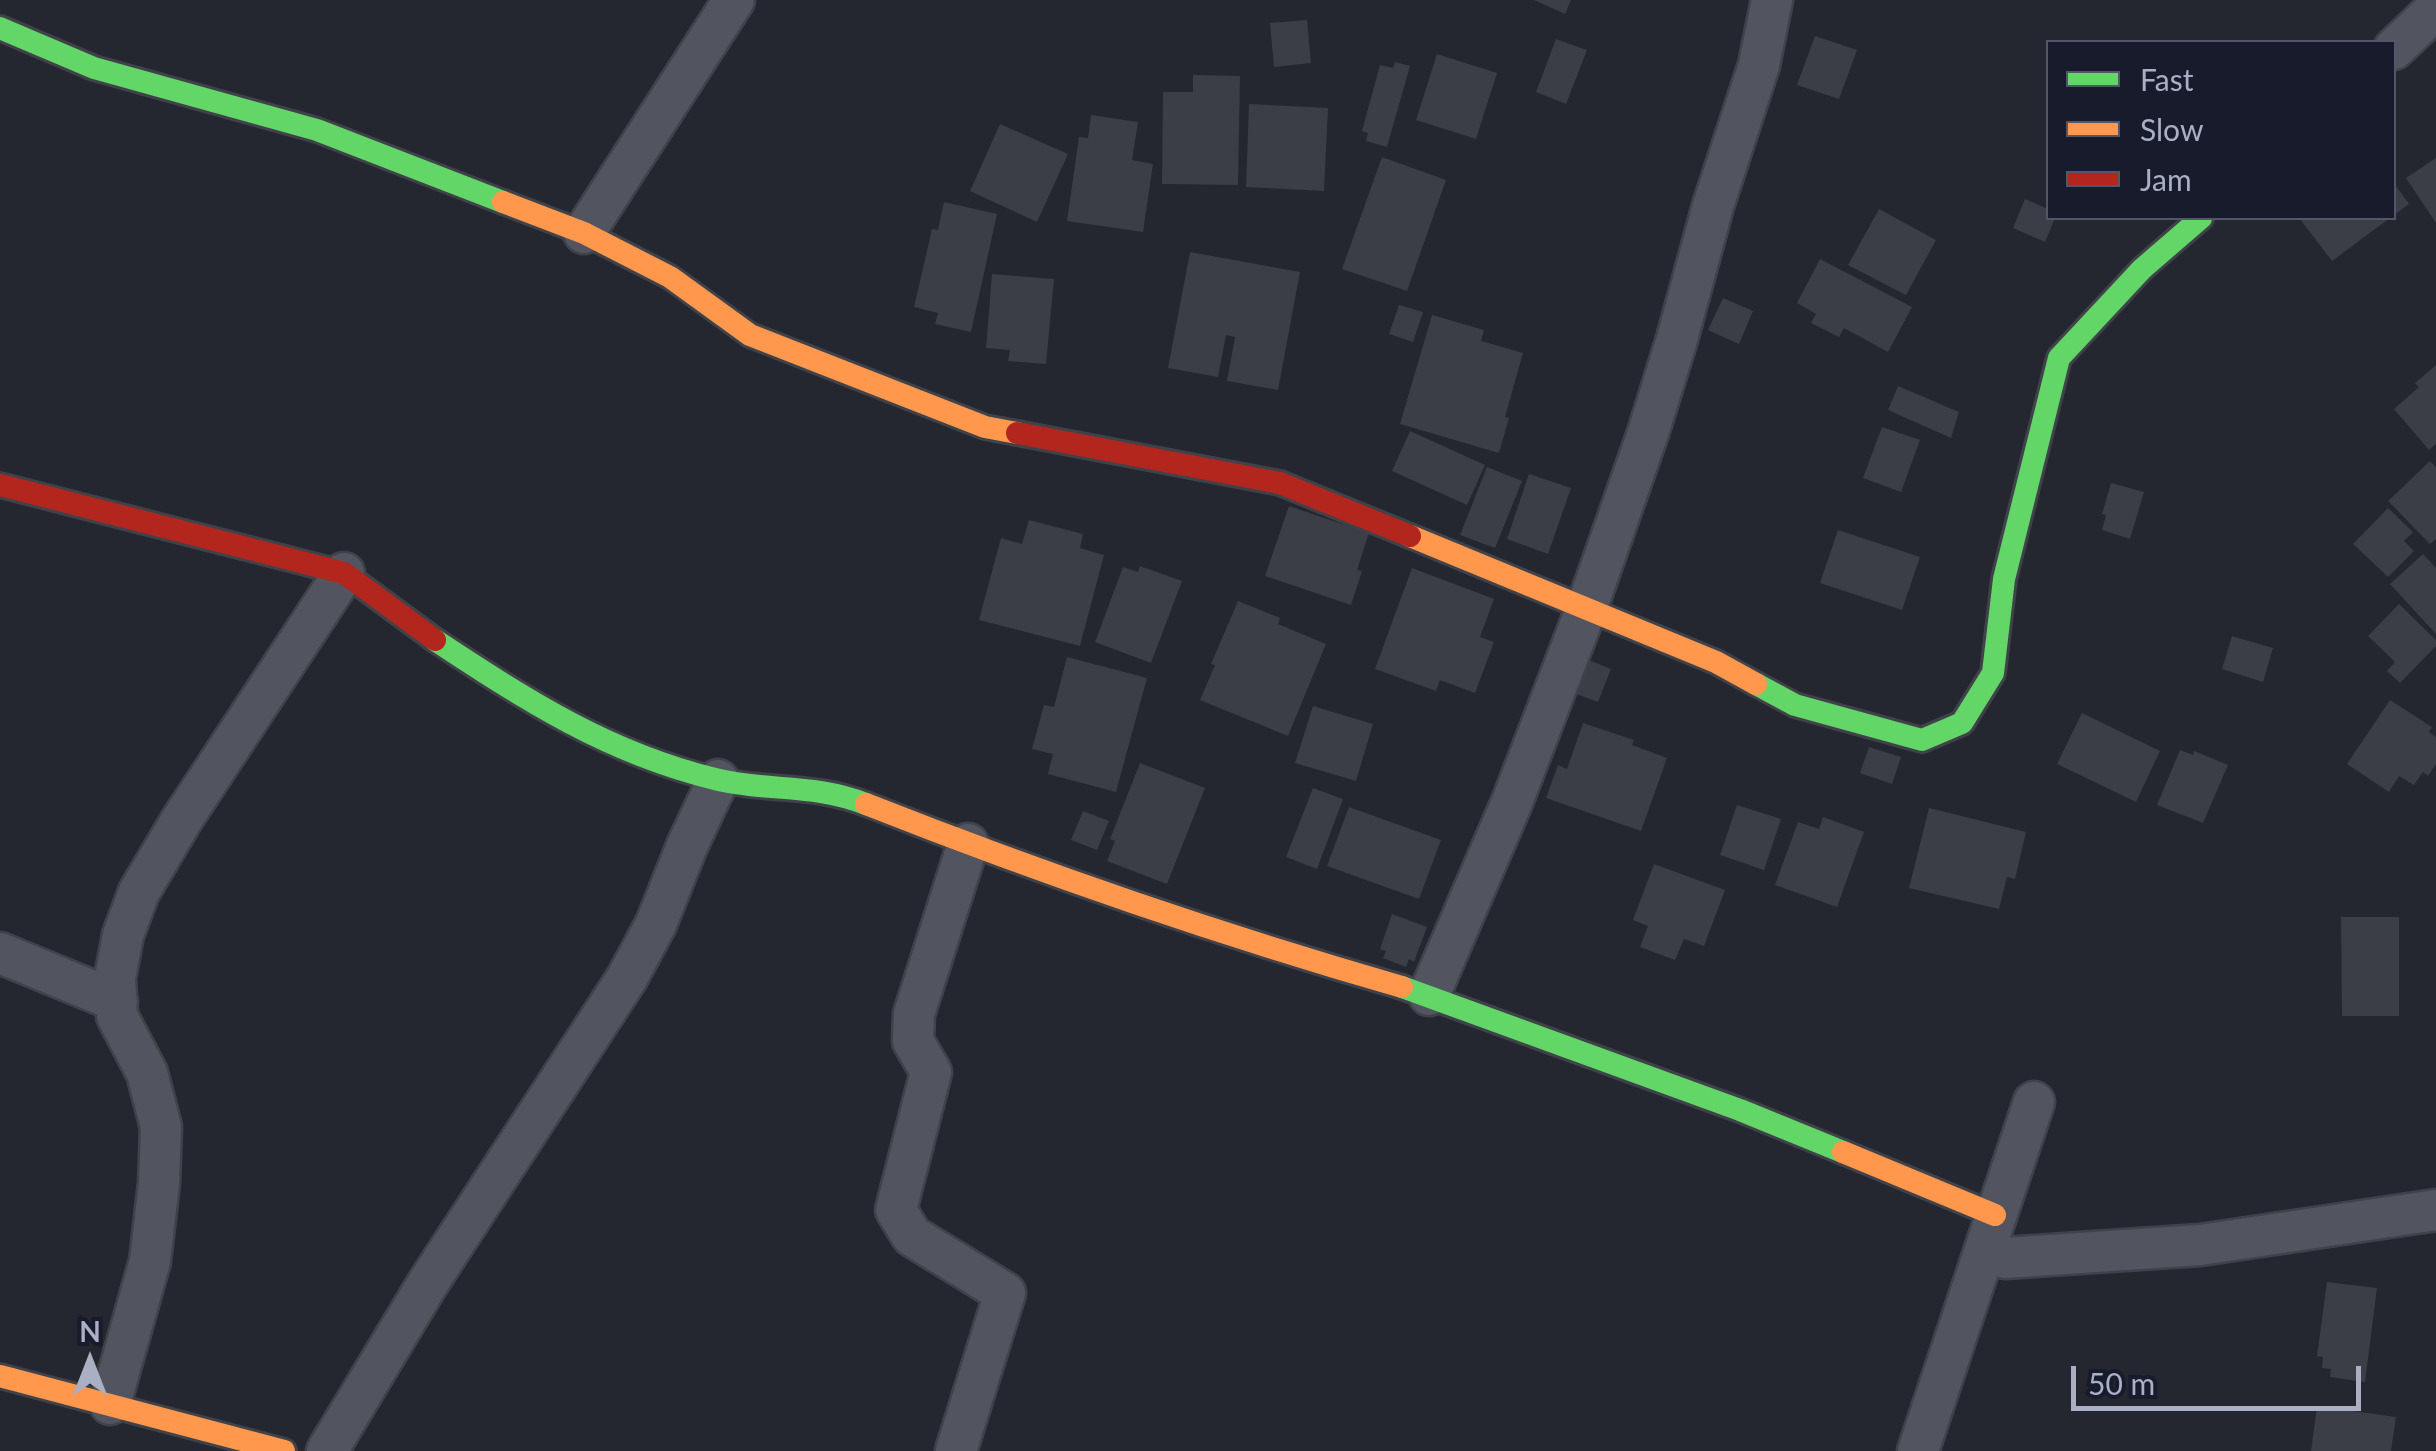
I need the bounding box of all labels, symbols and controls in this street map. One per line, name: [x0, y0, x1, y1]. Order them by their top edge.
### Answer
legend: [2046, 40, 2396, 220]
text: Fast: [2140, 61, 2194, 97]
text: Slow: [2140, 111, 2203, 147]
text: Jam: [2140, 161, 2192, 197]
north arrow: [40, 1311, 140, 1411]
text: N: [79, 1314, 101, 1348]
scale bar: [2076, 1346, 2366, 1408]
text: 50 m: [2088, 1365, 2155, 1401]

